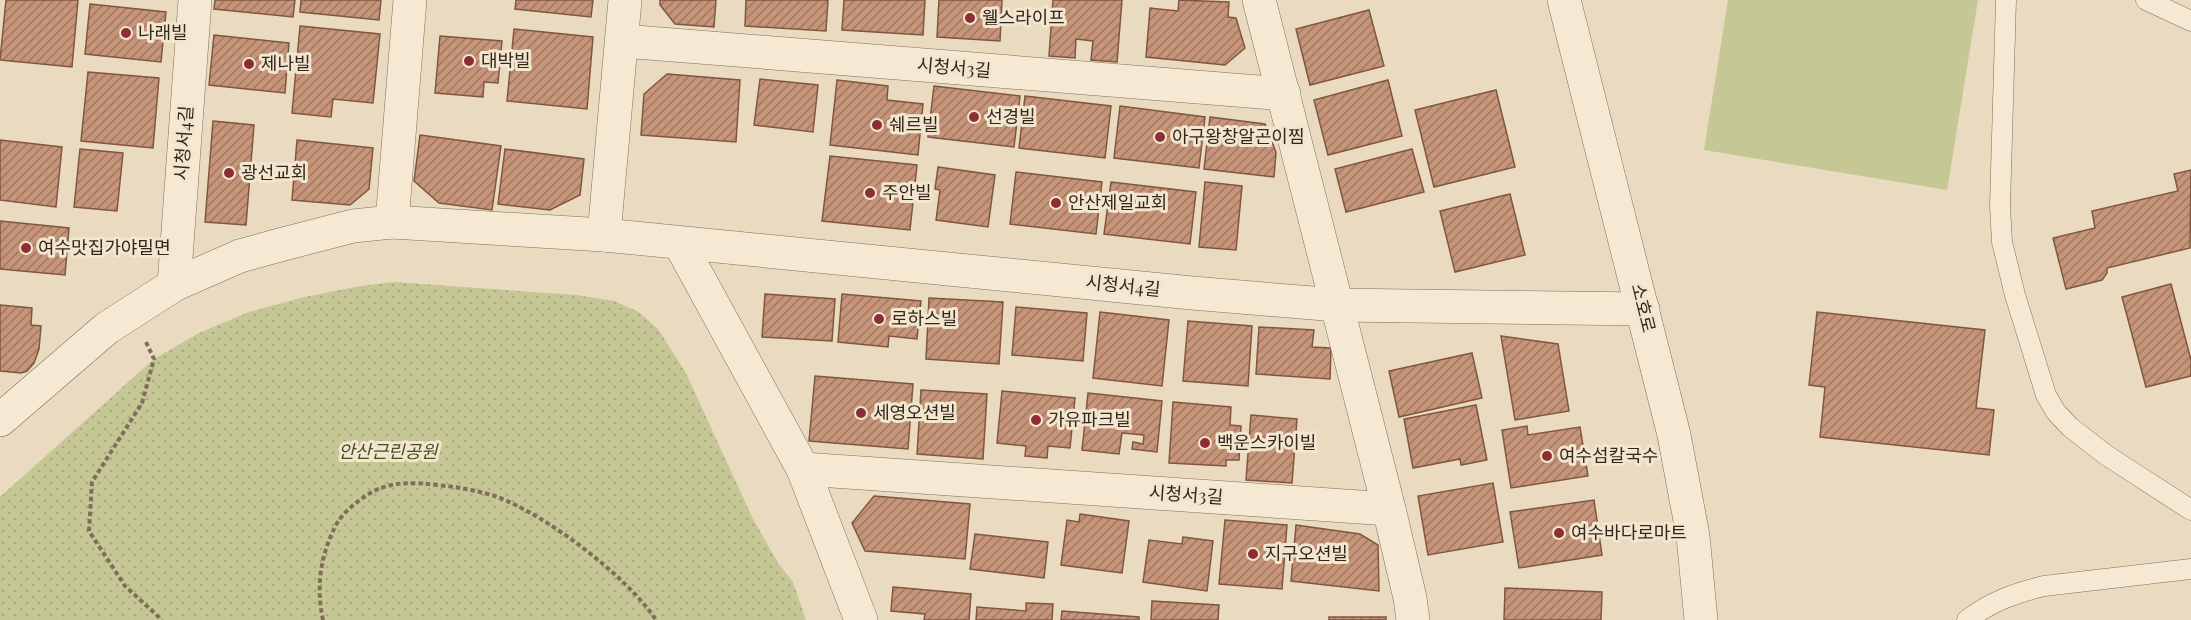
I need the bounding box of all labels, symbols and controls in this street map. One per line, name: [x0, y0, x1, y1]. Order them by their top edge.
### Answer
place label: 웰스라이프: [982, 5, 1065, 29]
marker: 웰스라이프: [963, 11, 977, 25]
place label: 나래빌: [138, 20, 188, 44]
marker: 나래빌: [119, 26, 133, 40]
place label: 대박빌: [481, 48, 531, 72]
place label: 제나빌: [261, 51, 311, 75]
street label: 시청서3길: [916, 52, 992, 82]
marker: 대박빌: [462, 54, 476, 68]
marker: 제나빌: [242, 57, 256, 71]
place label: 선경빌: [986, 104, 1036, 128]
street label: 시청서4길: [168, 105, 198, 181]
marker: 선경빌: [967, 110, 981, 124]
place label: 쉐르빌: [889, 112, 939, 136]
marker: 쉐르빌: [870, 118, 884, 132]
place label: 아구왕창알곤이찜: [1172, 124, 1304, 148]
marker: 아구왕창알곤이찜: [1153, 130, 1167, 144]
place label: 광선교회: [241, 160, 307, 184]
marker: 광선교회: [222, 166, 236, 180]
place label: 주안빌: [882, 180, 932, 204]
marker: 주안빌: [863, 186, 877, 200]
place label: 안산제일교회: [1068, 190, 1167, 214]
marker: 안산제일교회: [1049, 196, 1063, 210]
place label: 여수맛집가야밀면: [38, 235, 170, 259]
marker: 여수맛집가야밀면: [19, 241, 33, 255]
street label: 시청서4길: [1084, 269, 1162, 301]
street label: 소호로: [1626, 281, 1662, 335]
place label: 로하스빌: [891, 306, 957, 330]
marker: 로하스빌: [872, 312, 886, 326]
place label: 세영오션빌: [873, 400, 956, 424]
marker: 세영오션빌: [854, 406, 868, 420]
place label: 가유파크빌: [1048, 407, 1131, 431]
marker: 가유파크빌: [1029, 413, 1043, 427]
place label: 백운스카이빌: [1217, 430, 1316, 454]
marker: 백운스카이빌: [1198, 436, 1212, 450]
park label: 안산근린공원: [338, 439, 439, 463]
place label: 여수섬칼국수: [1559, 443, 1658, 467]
marker: 여수섬칼국수: [1540, 449, 1554, 463]
street label: 시청서3길: [1148, 479, 1224, 509]
place label: 여수바다로마트: [1571, 520, 1687, 544]
marker: 여수바다로마트: [1552, 526, 1566, 540]
place label: 지구오션빌: [1265, 541, 1348, 565]
marker: 지구오션빌: [1246, 547, 1260, 561]

